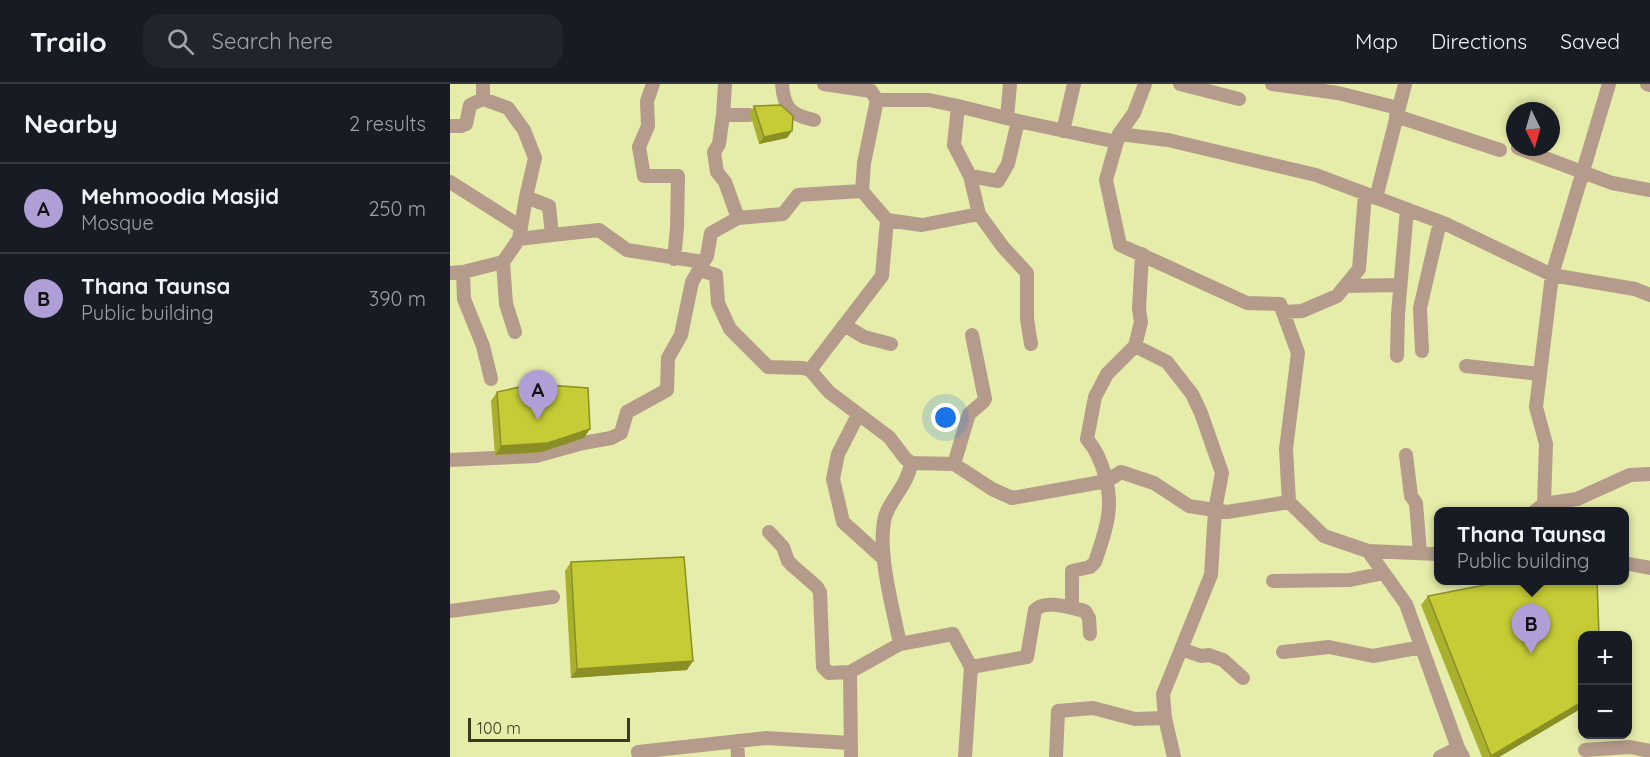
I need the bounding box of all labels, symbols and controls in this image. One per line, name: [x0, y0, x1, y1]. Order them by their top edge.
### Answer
search box: [143, 14, 563, 68]
text: Trailo: [30, 24, 107, 59]
icon: search: [164, 25, 197, 58]
text: Search here: [212, 27, 333, 55]
text: Map: [1355, 28, 1398, 54]
text: Directions: [1431, 28, 1527, 54]
text: Saved: [1560, 28, 1620, 54]
north arrow: [1506, 102, 1560, 156]
text: Nearby: [24, 107, 118, 140]
text: 2 results: [349, 111, 426, 136]
text: Mehmoodia Masjid: [81, 182, 279, 210]
text: A: [37, 196, 50, 221]
text: 250 m: [368, 196, 426, 221]
text: Mosque: [81, 210, 154, 235]
text: Thana Taunsa: [81, 272, 230, 300]
text: B: [37, 286, 50, 311]
text: 390 m: [369, 286, 426, 311]
text: Public building: [81, 300, 214, 325]
pin: A: [518, 370, 557, 420]
your location: [931, 403, 960, 432]
popup: [1434, 507, 1629, 585]
text: Thana Taunsa: [1457, 520, 1606, 548]
text: Public building: [1457, 548, 1589, 573]
pin: B: [1512, 604, 1550, 654]
map controls: [1578, 631, 1632, 739]
button: +: [1578, 631, 1632, 685]
button: −: [1578, 685, 1632, 739]
scale bar: [468, 715, 630, 742]
text: 100 m: [477, 718, 521, 738]

